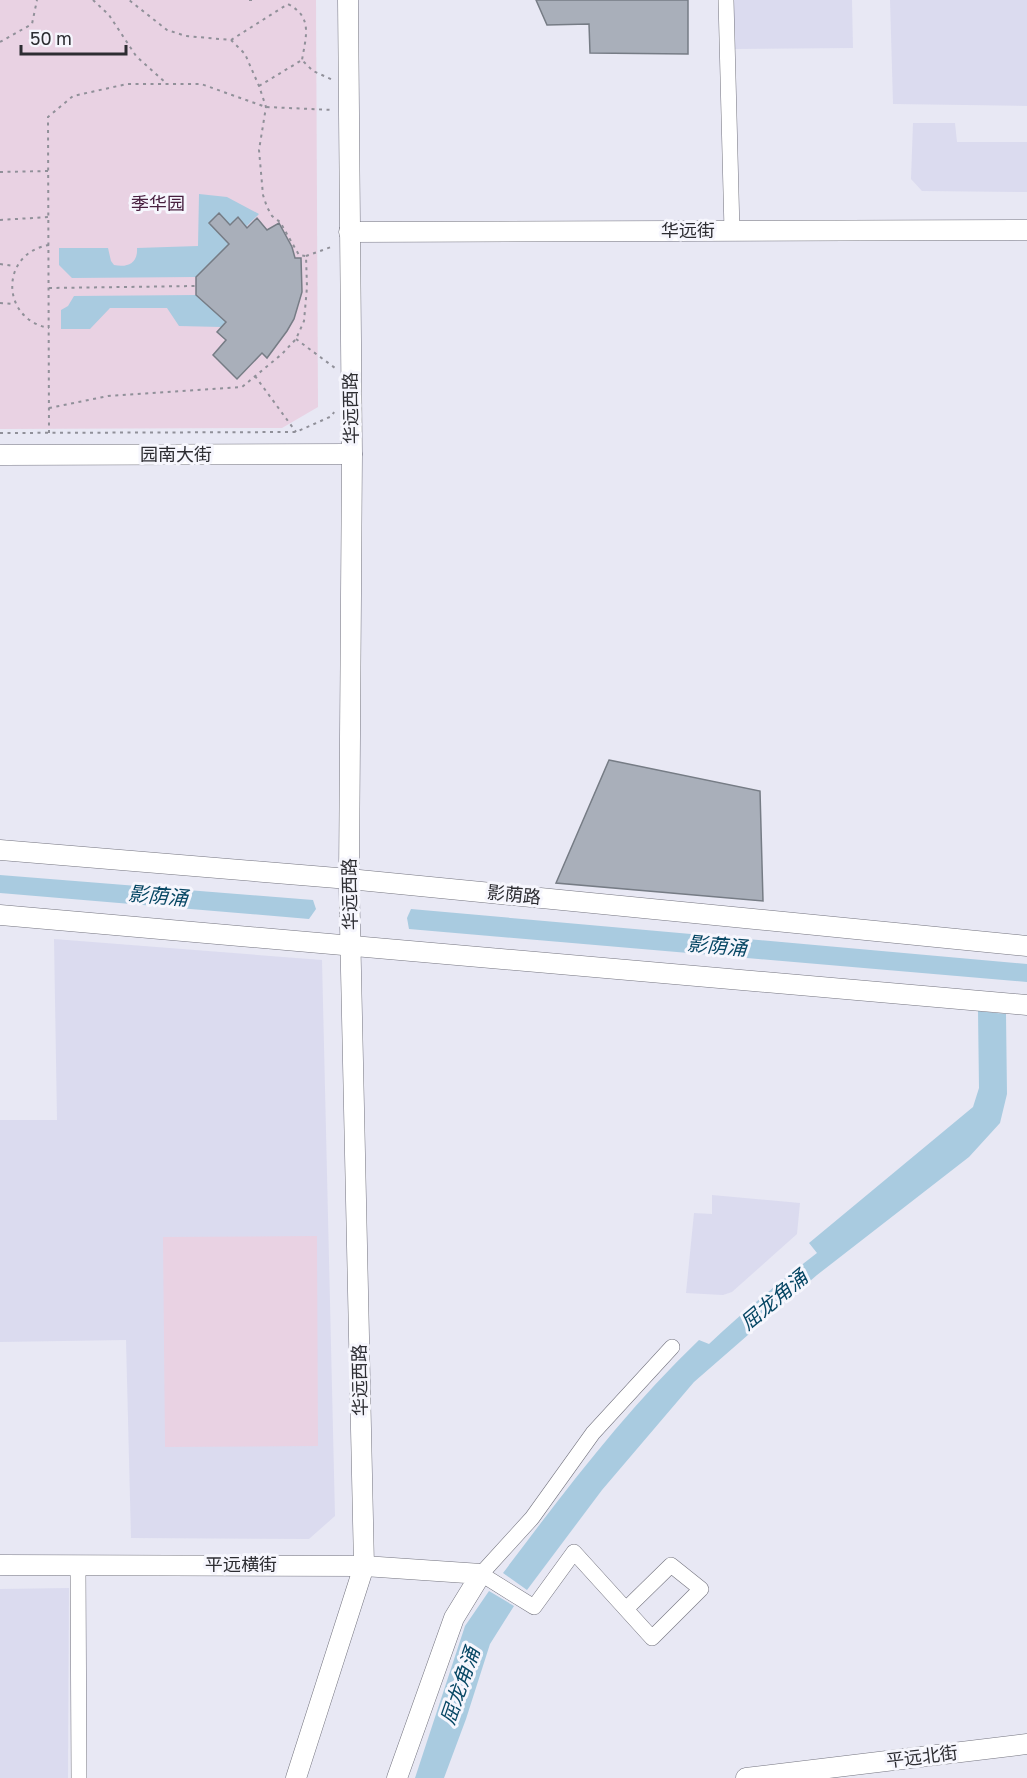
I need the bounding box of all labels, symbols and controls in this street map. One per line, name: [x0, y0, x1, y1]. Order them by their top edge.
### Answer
scale bar: [21, 18, 126, 56]
text: 50 m: [30, 27, 72, 49]
park label: 季华园: [131, 192, 185, 214]
street label: 华远街: [661, 219, 715, 241]
street label: 华远西路: [338, 372, 362, 444]
street label: 园南大街: [140, 443, 212, 465]
street label: 华远西路: [337, 858, 361, 930]
water label: 影荫涌: [127, 880, 191, 910]
street label: 影荫路: [486, 880, 542, 908]
water label: 影荫涌: [686, 930, 750, 960]
water label: 屈龙角涌: [735, 1263, 813, 1334]
street label: 华远西路: [347, 1344, 371, 1416]
street label: 平远横街: [205, 1553, 277, 1575]
water label: 屈龙角涌: [435, 1642, 484, 1727]
street label: 平远北街: [885, 1741, 959, 1771]

